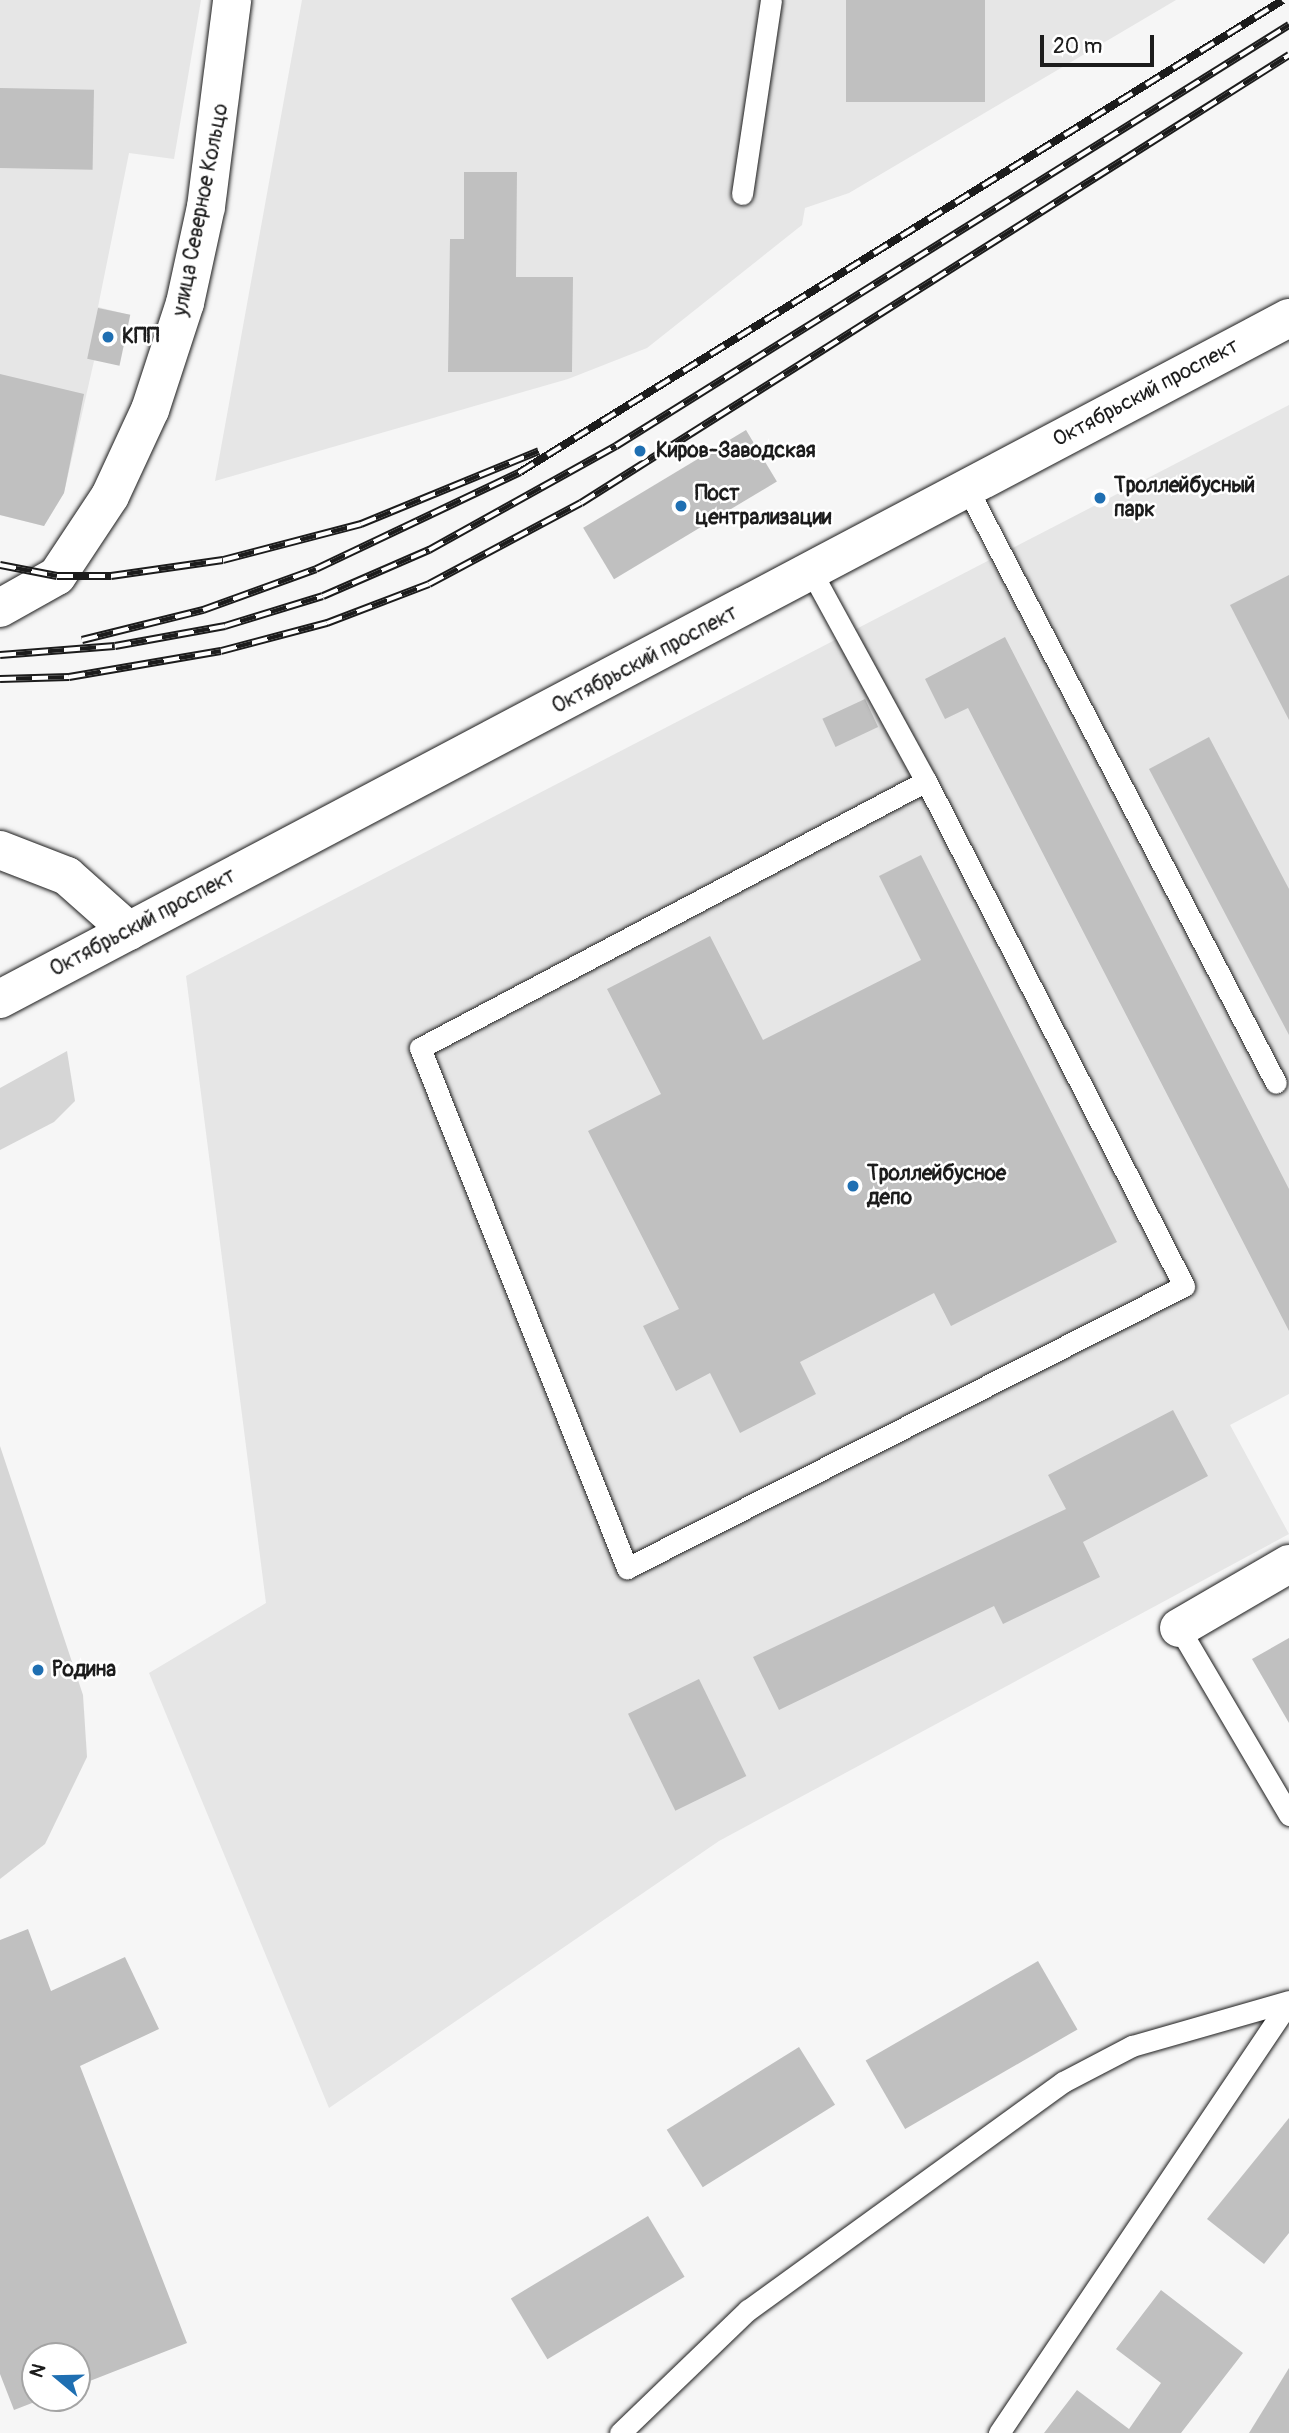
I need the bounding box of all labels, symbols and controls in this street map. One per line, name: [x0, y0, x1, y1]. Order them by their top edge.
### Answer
scale bar: [1044, 21, 1158, 65]
text: 20 m: [1053, 33, 1102, 60]
street label: улица Северное Кольцо: [168, 102, 234, 318]
place label: КПП: [122, 324, 159, 350]
marker: КПП: [100, 329, 116, 345]
street label: Октябрьский проспект: [1049, 333, 1243, 453]
place label: Киров-Заводская: [656, 438, 816, 464]
marker: Киров-Заводская: [630, 441, 650, 461]
place label: Троллейбусный парк: [1114, 473, 1255, 523]
place label: Пост централизации: [695, 481, 831, 531]
marker: Троллейбусный парк: [1092, 490, 1108, 506]
marker: Пост централизации: [673, 498, 689, 514]
street label: Октябрьский проспект: [548, 600, 742, 720]
street label: Октябрьский проспект: [46, 863, 240, 983]
place label: Троллейбусное депо: [867, 1161, 1006, 1211]
marker: Троллейбусное депо: [845, 1178, 861, 1194]
place label: Родина: [52, 1657, 116, 1683]
marker: Родина: [30, 1662, 46, 1678]
north arrow: [21, 2342, 91, 2412]
text: N: [25, 2361, 51, 2381]

